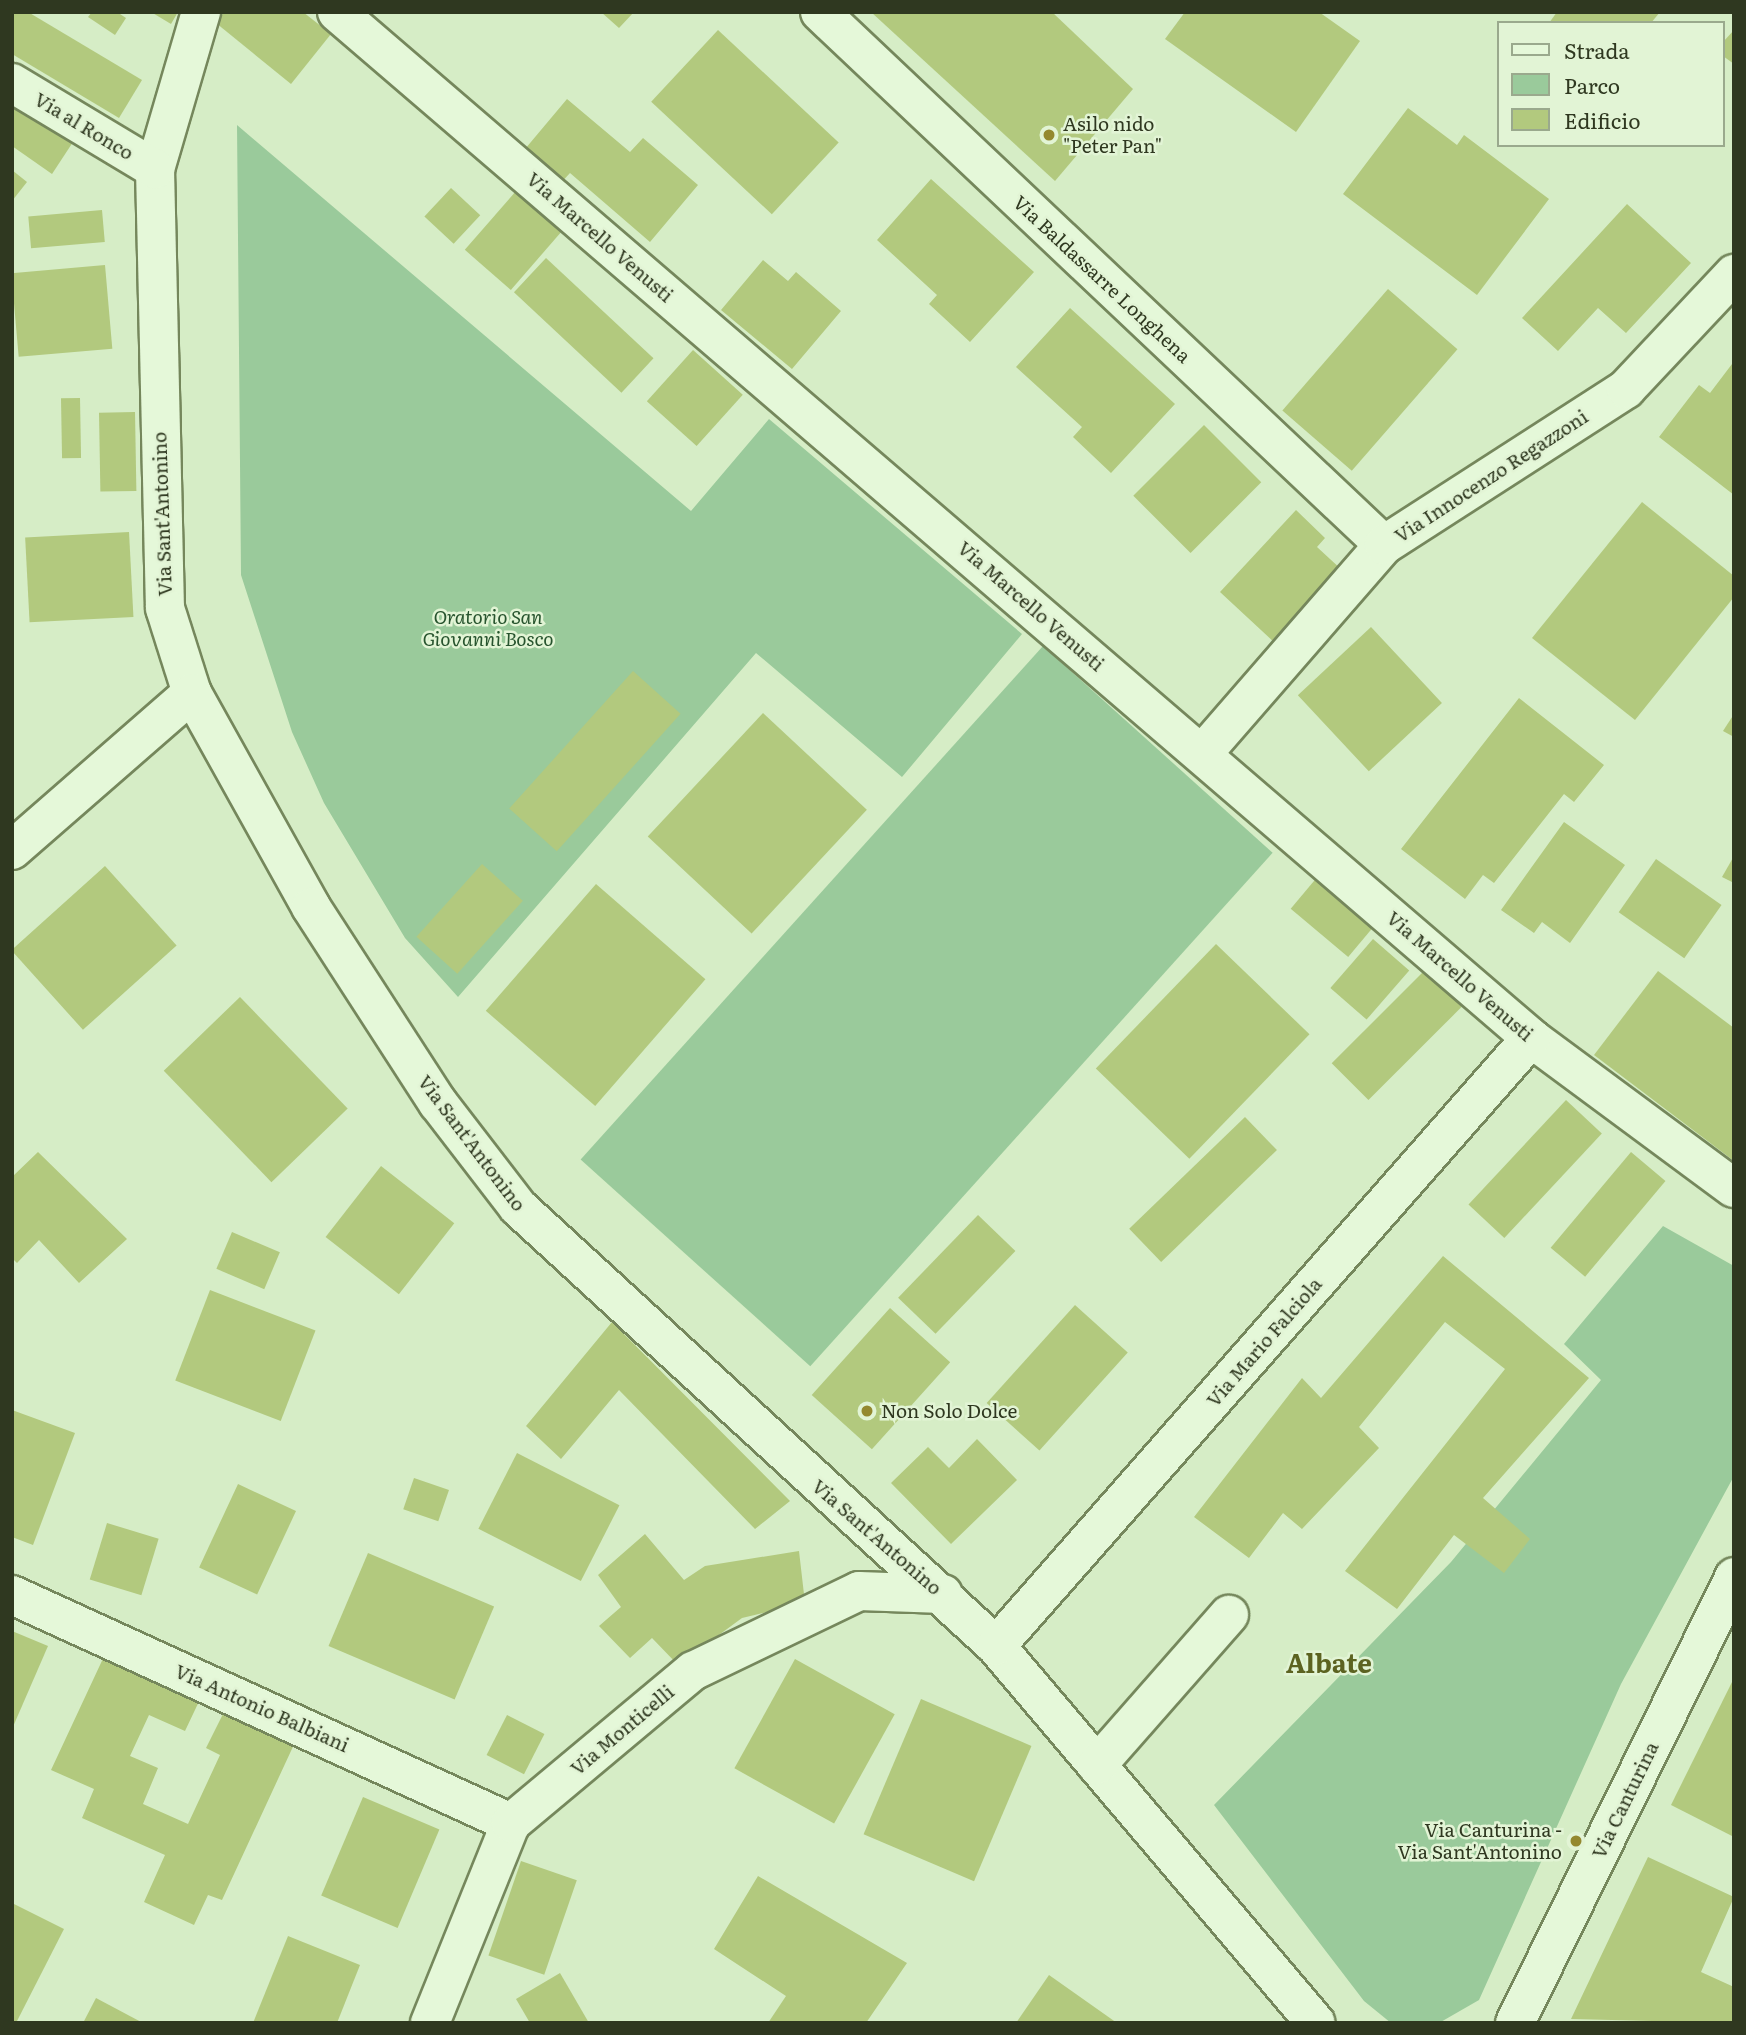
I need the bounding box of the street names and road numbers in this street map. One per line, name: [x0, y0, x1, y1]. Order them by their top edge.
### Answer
street label: Via al Ronco: [30, 87, 138, 165]
street label: Via Marcello Venusti: [522, 167, 678, 307]
street label: Via Baldassarre Longhena: [1009, 191, 1195, 367]
street label: Via Innocenzo Regazzoni: [1390, 405, 1592, 547]
street label: Via Sant'Antonino: [148, 431, 176, 597]
street label: Via Marcello Venusti: [953, 536, 1109, 676]
street label: Via Marcello Venusti: [1382, 906, 1538, 1046]
street label: Via Sant'Antonino: [413, 1070, 531, 1216]
street label: Via Mario Falciola: [1202, 1273, 1326, 1411]
street label: Via Sant'Antonino: [807, 1474, 947, 1600]
street label: Via Antonio Balbiani: [171, 1659, 353, 1757]
street label: Via Monticelli: [566, 1680, 678, 1780]
street label: Via Canturina: [1587, 1738, 1663, 1862]

